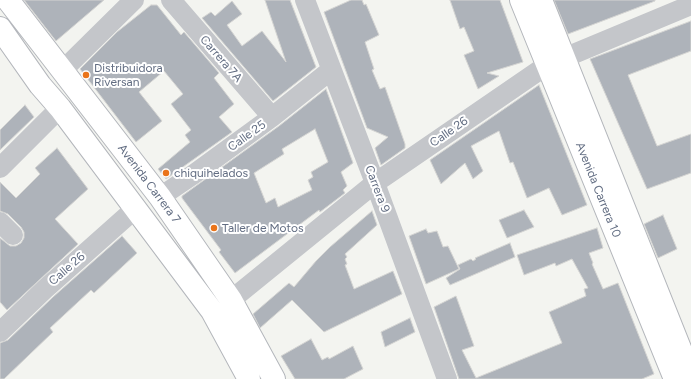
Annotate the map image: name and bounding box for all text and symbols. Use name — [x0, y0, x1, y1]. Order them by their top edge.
street label: Carrera 7A — [197, 33, 245, 85]
place label: Distribuidora Riversan — [94, 61, 163, 89]
marker: Distribuidora Riversan — [81, 70, 91, 80]
street label: Calle 26 — [427, 114, 471, 150]
street label: Calle 25 — [225, 117, 269, 155]
street label: Avenida Carrera 10 — [572, 140, 624, 240]
street label: Avenida Carrera 7 — [115, 142, 183, 226]
street label: Carrera 9 — [361, 163, 393, 215]
place label: chiquihelados — [174, 166, 248, 180]
marker: chiquihelados — [161, 168, 171, 178]
place label: Taller de Motos — [222, 221, 304, 235]
marker: Taller de Motos — [209, 223, 219, 233]
street label: Calle 26 — [46, 249, 88, 289]

